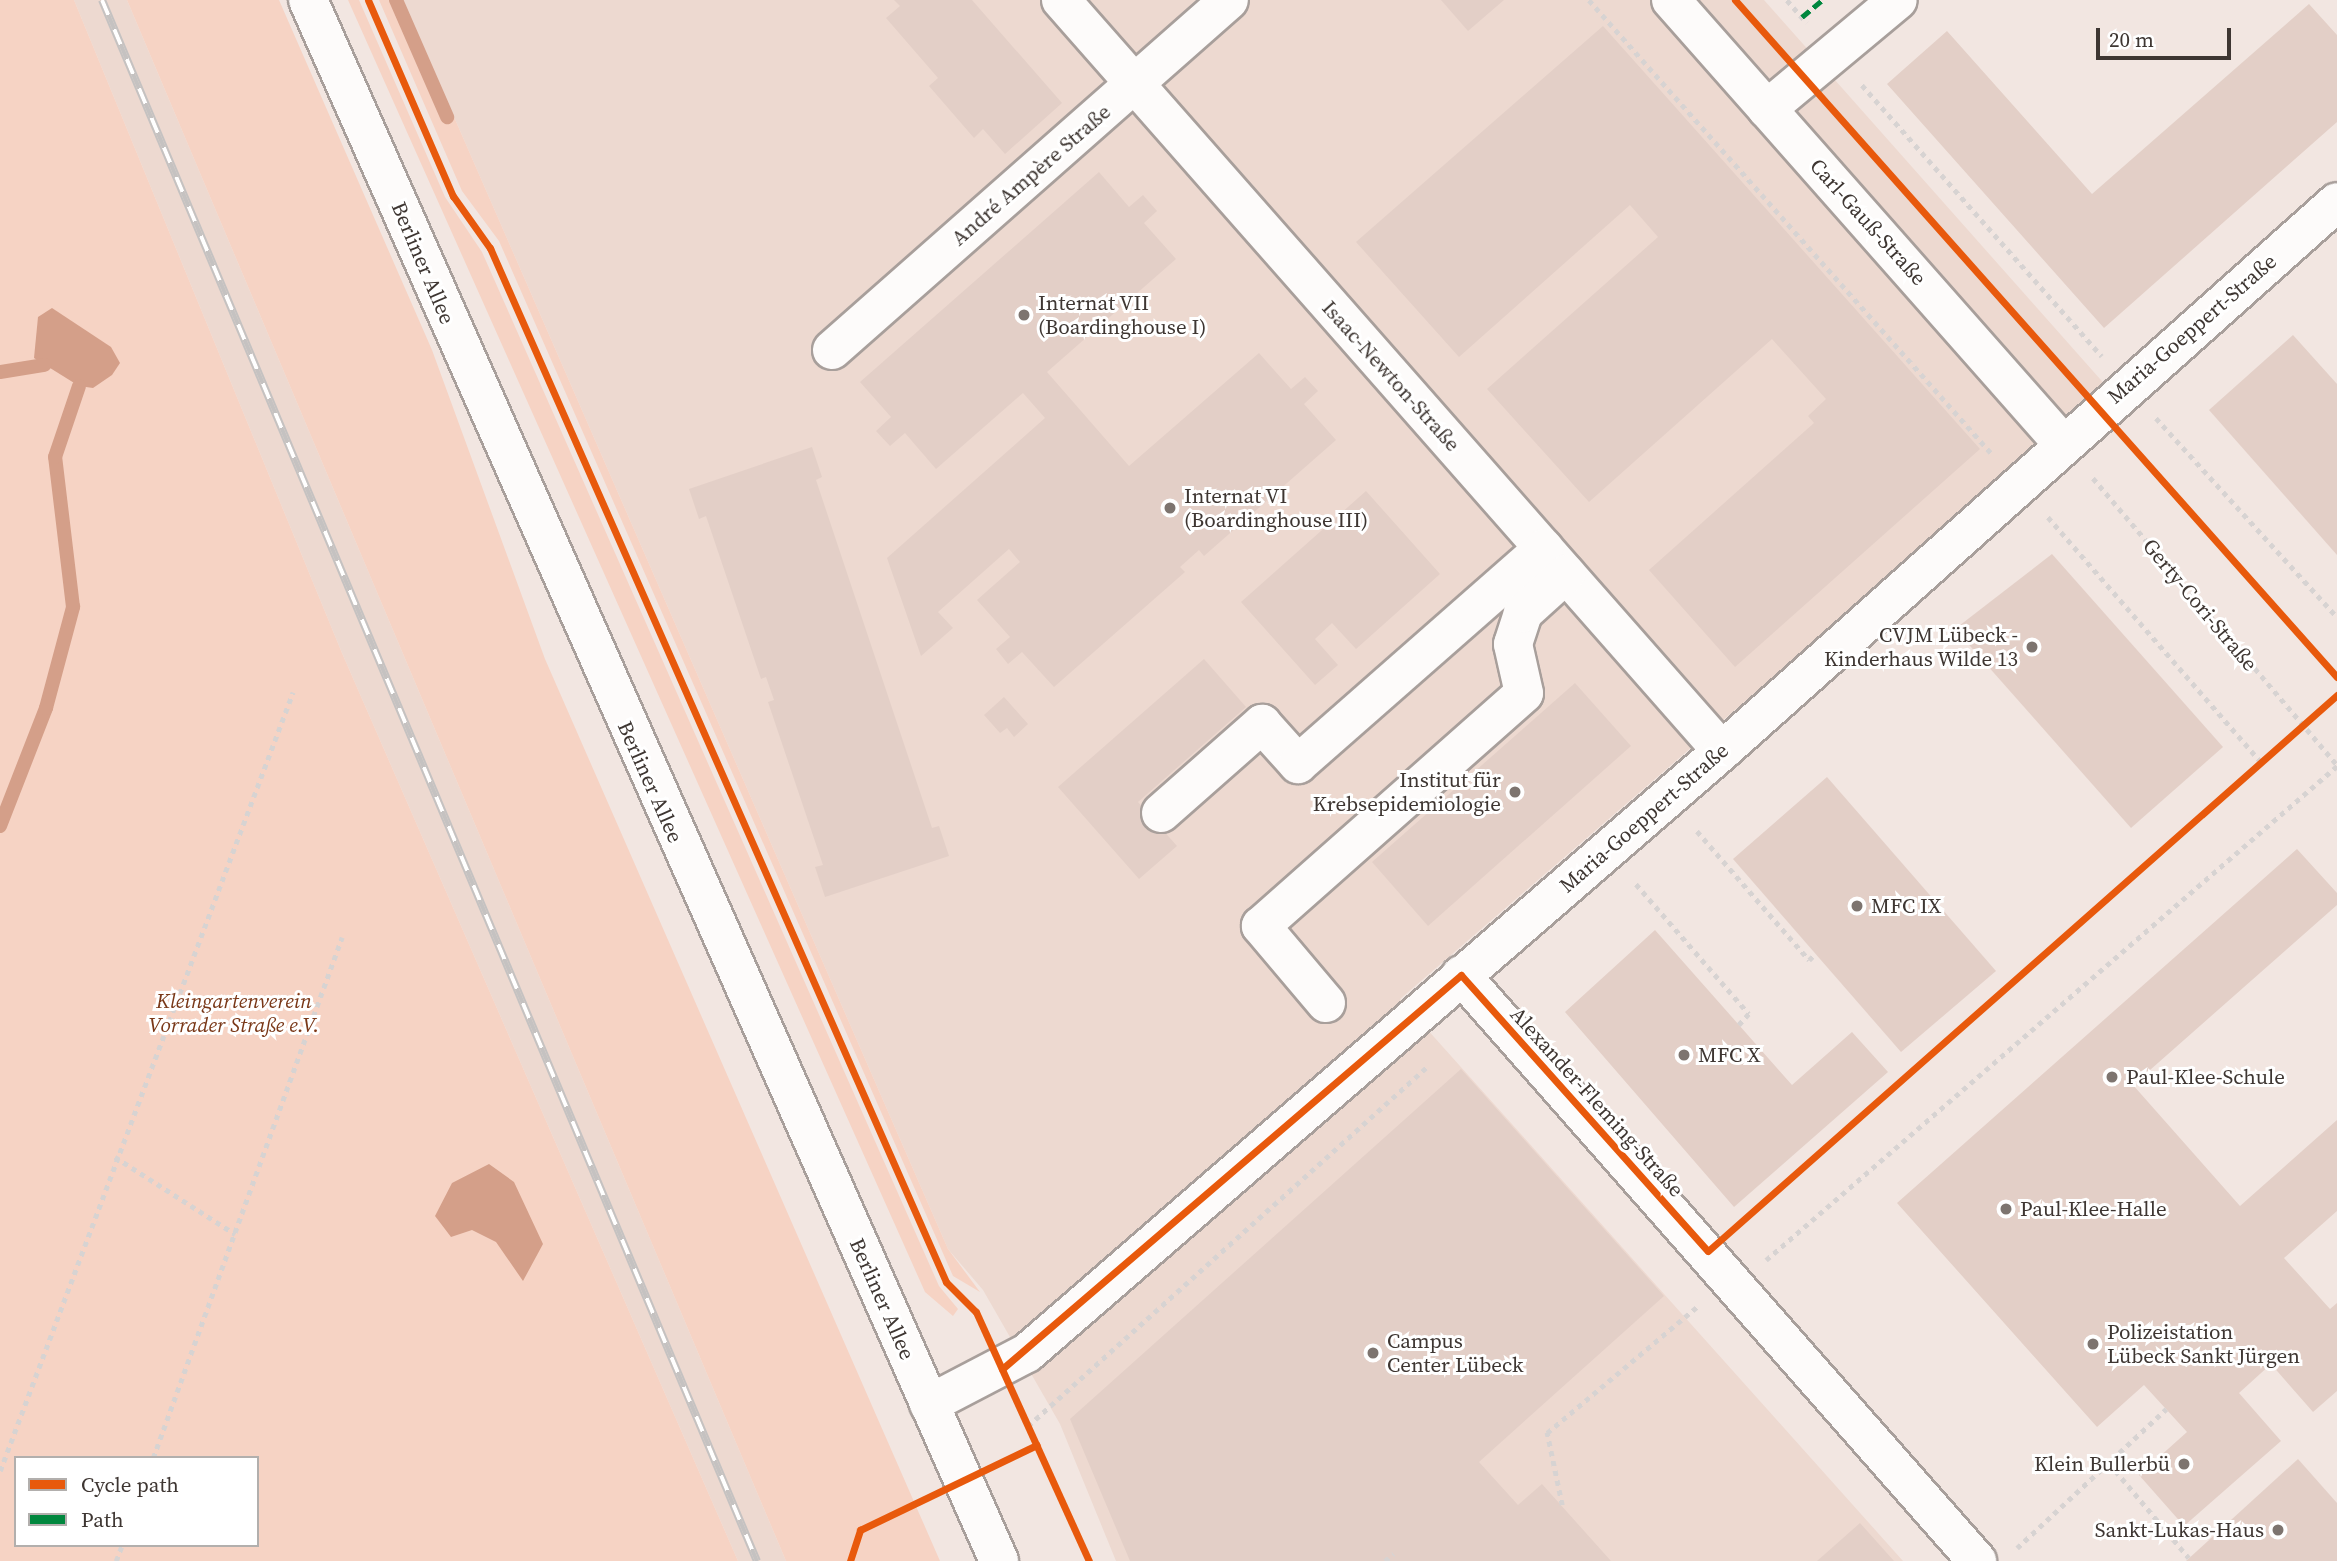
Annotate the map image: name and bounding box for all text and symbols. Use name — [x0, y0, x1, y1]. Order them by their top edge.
scale bar — [2099, 14, 2234, 58]
text: 20 m — [2109, 25, 2154, 54]
street label: André Ampère Straße — [946, 99, 1116, 251]
street label: Carl-Gauß-Straße — [1805, 154, 1931, 290]
street label: Berliner Allee — [386, 198, 460, 328]
street label: Maria-Goeppert-Straße — [2102, 249, 2282, 409]
place label: Internat VII (Boardinghouse I) — [1038, 290, 1206, 340]
street label: Isaac-Newton-Straße — [1317, 296, 1465, 456]
marker: Internat VII (Boardinghouse I) — [1016, 307, 1032, 323]
place label: Internat VI (Boardinghouse III) — [1184, 483, 1368, 533]
marker: Internat VI (Boardinghouse III) — [1162, 500, 1178, 516]
street label: Gerty-Cori-Straße — [2137, 534, 2263, 676]
place label: CVJM Lübeck - Kinderhaus Wilde 13 — [1823, 622, 2018, 672]
marker: CVJM Lübeck - Kinderhaus Wilde 13 — [2024, 639, 2040, 655]
street label: Berliner Allee — [612, 717, 688, 847]
street label: Maria-Goeppert-Straße — [1554, 738, 1734, 898]
place label: Institut für Krebsepidemiologie — [1313, 767, 1501, 817]
marker: Institut für Krebsepidemiologie — [1507, 784, 1523, 800]
place label: MFC IX — [1871, 893, 1941, 919]
marker: MFC IX — [1849, 898, 1865, 914]
park label: Kleingartenverein Vorrader Straße e.V. — [148, 988, 320, 1038]
street label: Alexander-Fleming-Straße — [1505, 1002, 1689, 1202]
place label: MFC X — [1698, 1042, 1761, 1068]
marker: MFC X — [1676, 1047, 1692, 1063]
place label: Paul-Klee-Schule — [2126, 1064, 2285, 1090]
marker: Paul-Klee-Schule — [2104, 1069, 2120, 1085]
place label: Paul-Klee-Halle — [2020, 1196, 2167, 1222]
marker: Paul-Klee-Halle — [1998, 1201, 2014, 1217]
street label: Berliner Allee — [844, 1234, 920, 1364]
place label: Polizeistation Lübeck Sankt Jürgen — [2107, 1319, 2300, 1369]
place label: Campus Center Lübeck — [1387, 1328, 1523, 1378]
marker: Polizeistation Lübeck Sankt Jürgen — [2085, 1336, 2101, 1352]
marker: Campus Center Lübeck — [1365, 1345, 1381, 1361]
place label: Klein Bullerbü — [2034, 1451, 2170, 1477]
legend — [14, 1456, 259, 1547]
marker: Klein Bullerbü — [2176, 1456, 2192, 1472]
text: Cycle path — [81, 1470, 179, 1499]
text: Path — [81, 1505, 124, 1534]
place label: Sankt-Lukas-Haus — [2095, 1517, 2264, 1543]
marker: Sankt-Lukas-Haus — [2270, 1522, 2286, 1538]

